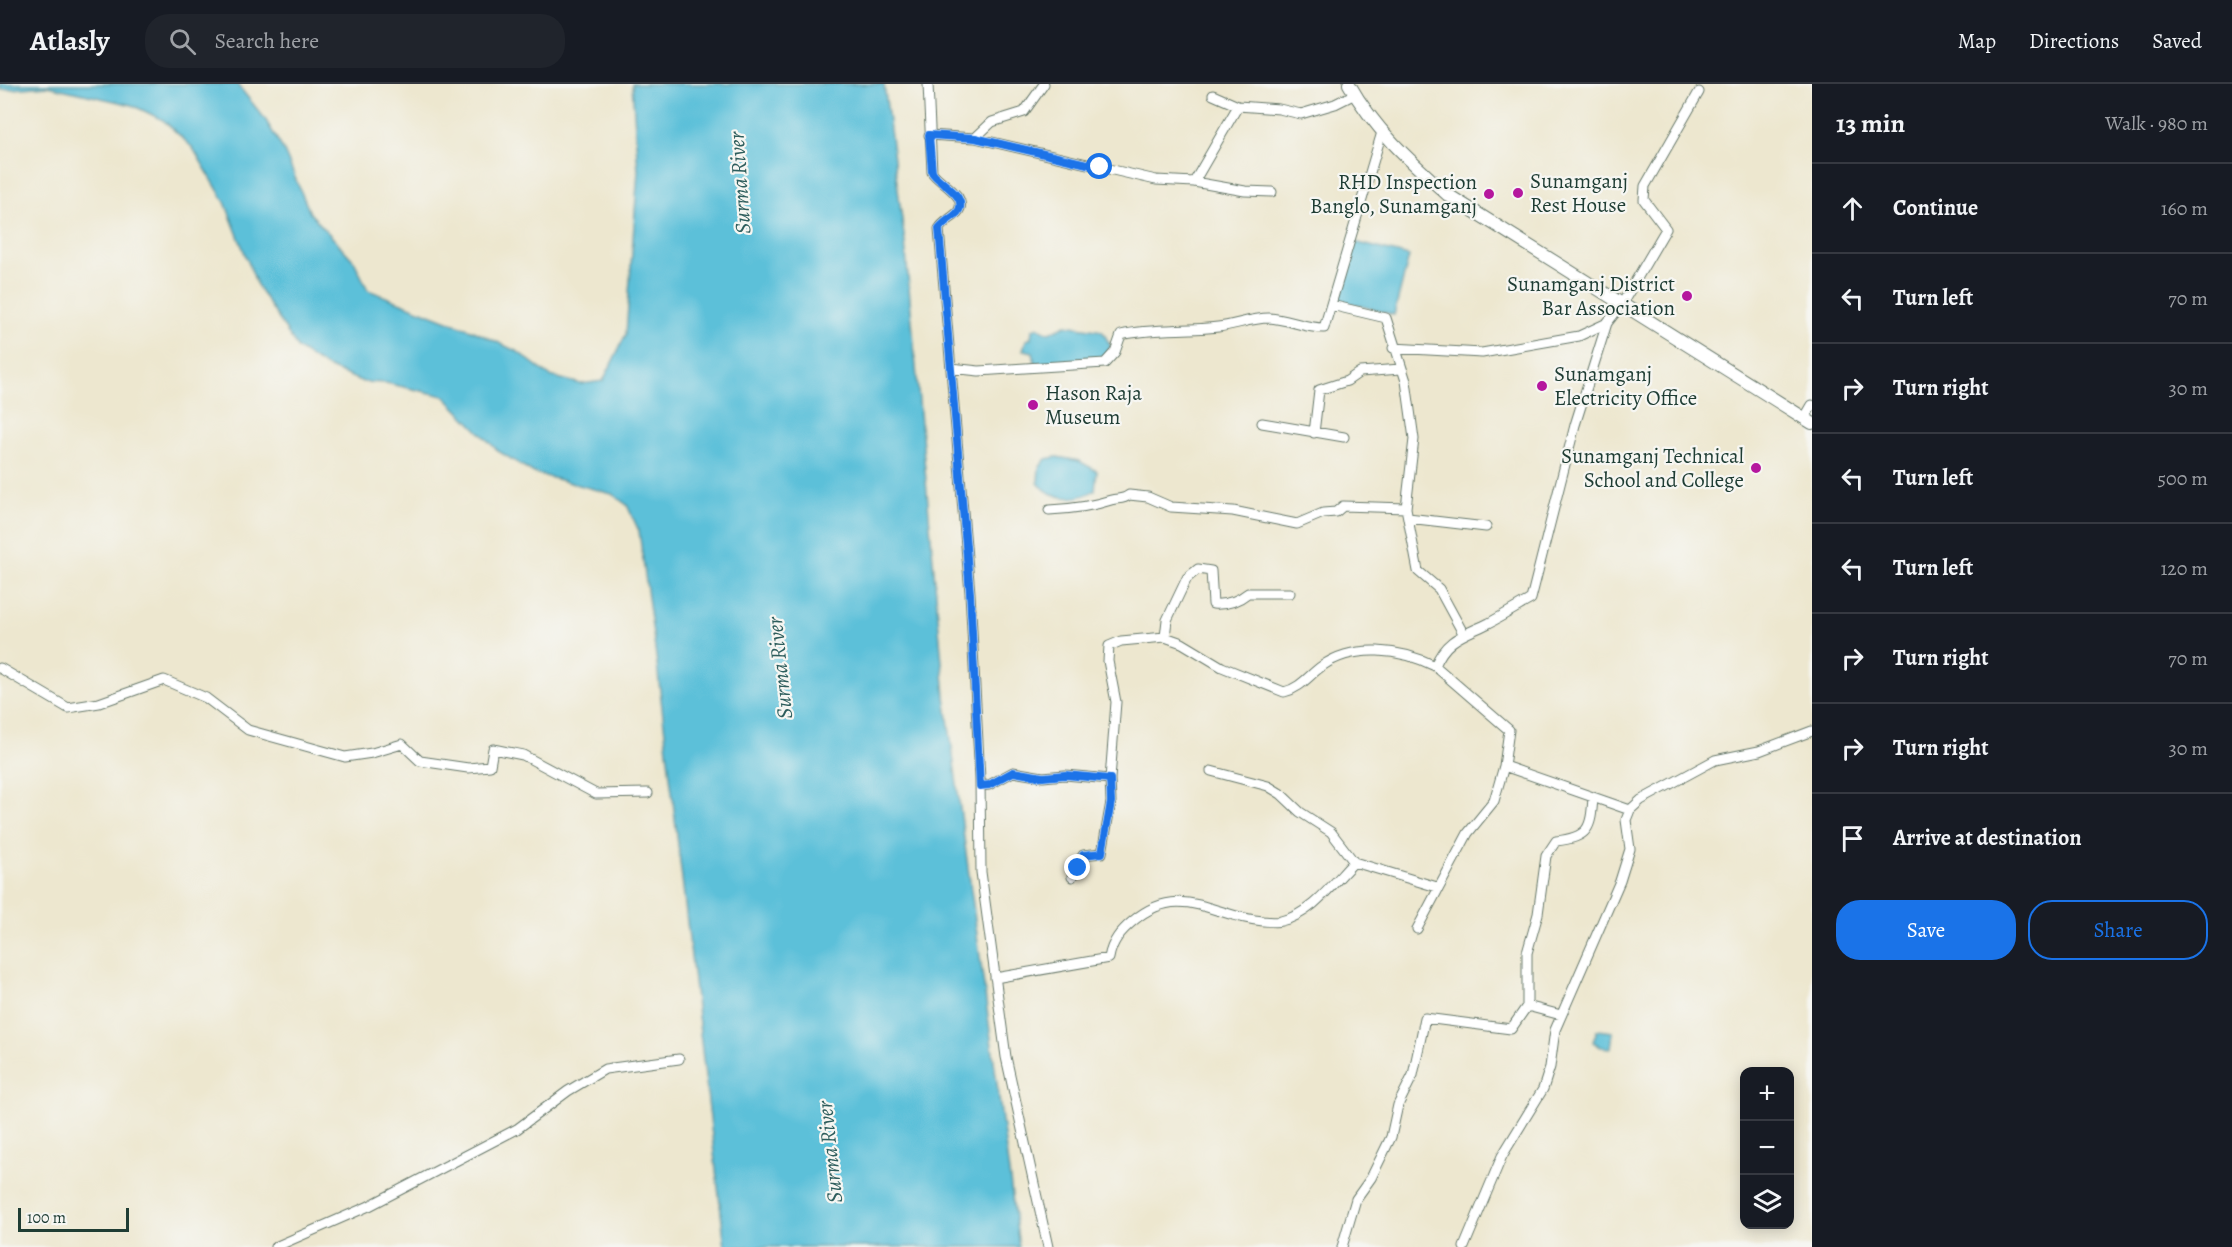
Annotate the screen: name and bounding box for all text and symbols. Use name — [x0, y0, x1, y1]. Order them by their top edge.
search box — [145, 14, 565, 68]
text: Atlasly — [30, 22, 109, 60]
icon: search — [166, 25, 199, 58]
text: Search here — [214, 26, 319, 56]
text: Map — [1958, 27, 1996, 55]
text: Directions — [2029, 27, 2119, 55]
text: Saved — [2152, 27, 2202, 55]
text: 13 min — [1836, 106, 1905, 141]
text: Walk · 980 m — [2105, 110, 2208, 137]
water label: Surma River — [721, 129, 759, 235]
route start — [1086, 153, 1112, 179]
place label: Sunamganj Rest House — [1530, 167, 1628, 219]
place label: RHD Inspection Banglo, Sunamganj — [1310, 168, 1477, 220]
marker: Sunamganj Rest House — [1511, 186, 1525, 200]
marker: RHD Inspection Banglo, Sunamganj — [1482, 187, 1496, 201]
icon: ahead — [1836, 192, 1869, 225]
text: Continue — [1893, 193, 1978, 223]
text: 160 m — [2161, 195, 2208, 222]
place label: Sunamganj District Bar Association — [1507, 270, 1675, 322]
icon: left — [1836, 282, 1869, 315]
text: Turn left — [1893, 283, 1973, 313]
text: 70 m — [2168, 285, 2208, 312]
marker: Sunamganj District Bar Association — [1680, 289, 1694, 303]
place label: Sunamganj Electricity Office — [1554, 360, 1697, 412]
icon: right — [1836, 372, 1869, 405]
text: Turn right — [1893, 373, 1989, 403]
text: 30 m — [2168, 375, 2208, 402]
place label: Hason Raja Museum — [1045, 379, 1142, 431]
marker: Sunamganj Electricity Office — [1535, 379, 1549, 393]
marker: Hason Raja Museum — [1026, 398, 1040, 412]
place label: Sunamganj Technical School and College — [1561, 442, 1744, 494]
marker: Sunamganj Technical School and College — [1749, 461, 1763, 475]
icon: left — [1836, 462, 1869, 495]
text: Turn left — [1893, 463, 1973, 493]
text: 500 m — [2157, 465, 2208, 492]
icon: left — [1836, 552, 1869, 585]
text: Turn left — [1893, 553, 1973, 583]
text: 120 m — [2160, 555, 2208, 582]
water label: Surma River — [760, 614, 800, 721]
icon: right — [1836, 642, 1869, 675]
text: Turn right — [1893, 643, 1989, 673]
text: 70 m — [2168, 645, 2208, 672]
icon: right — [1836, 732, 1869, 765]
text: Turn right — [1893, 733, 1989, 763]
text: 30 m — [2168, 735, 2208, 762]
icon: arrive — [1836, 822, 1869, 855]
text: Arrive at destination — [1893, 823, 2082, 853]
route end — [1064, 854, 1090, 880]
button: Save — [1836, 900, 2016, 960]
button: Share — [2028, 900, 2208, 960]
map controls — [1740, 1067, 1794, 1229]
button: + — [1740, 1067, 1794, 1121]
water label: Surma River — [810, 1098, 850, 1205]
button: − — [1740, 1121, 1794, 1175]
button: layers — [1740, 1175, 1794, 1229]
scale bar — [18, 1205, 129, 1232]
text: 100 m — [27, 1207, 66, 1229]

